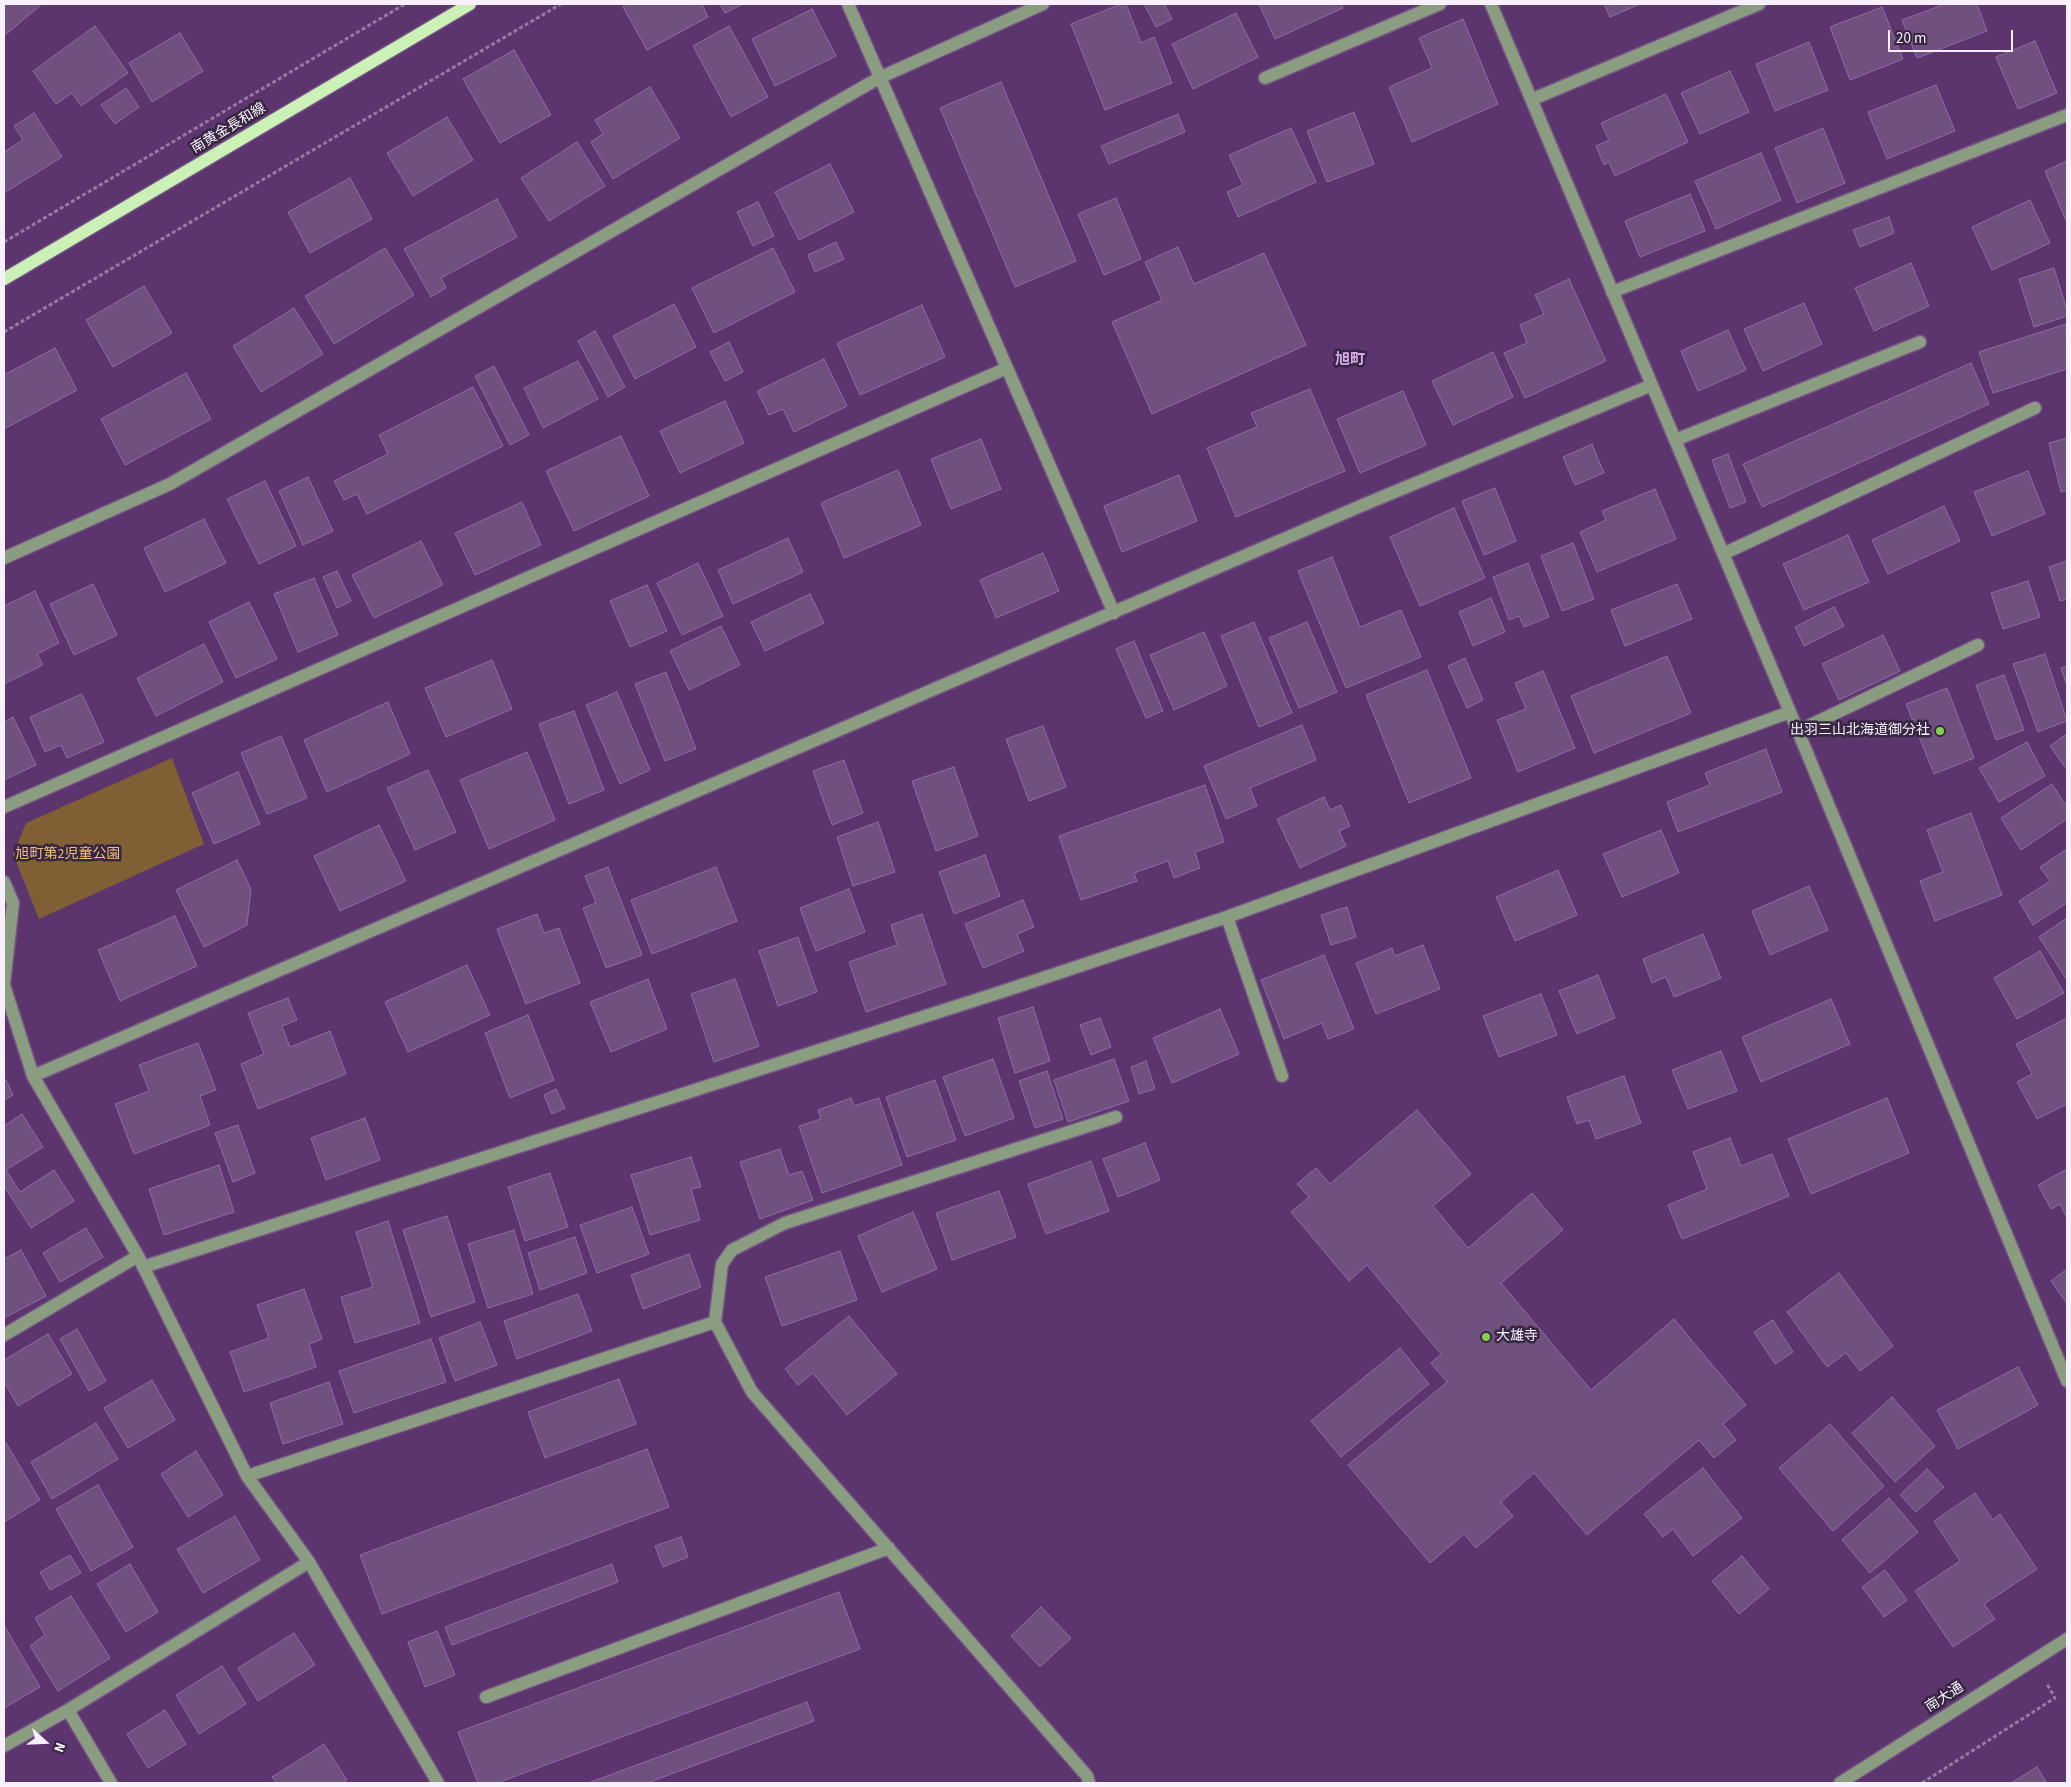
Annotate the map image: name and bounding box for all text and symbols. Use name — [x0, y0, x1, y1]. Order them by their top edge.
scale bar — [1891, 20, 2016, 52]
text: 20 m — [1896, 28, 1926, 49]
street label: 南黄金長和線 — [189, 100, 269, 158]
district label: 旭町 — [1335, 352, 1365, 370]
place label: 出羽三山北海道御分社 — [1790, 723, 1930, 739]
marker: 出羽三山北海道御分社 — [1934, 725, 1946, 737]
park label: 旭町第2児童公園 — [16, 847, 120, 863]
place label: 大雄寺 — [1496, 1329, 1538, 1345]
marker: 大雄寺 — [1480, 1331, 1492, 1343]
street label: 南大通 — [1923, 1680, 1967, 1716]
north arrow — [20, 1717, 70, 1767]
text: N — [48, 1739, 70, 1755]

